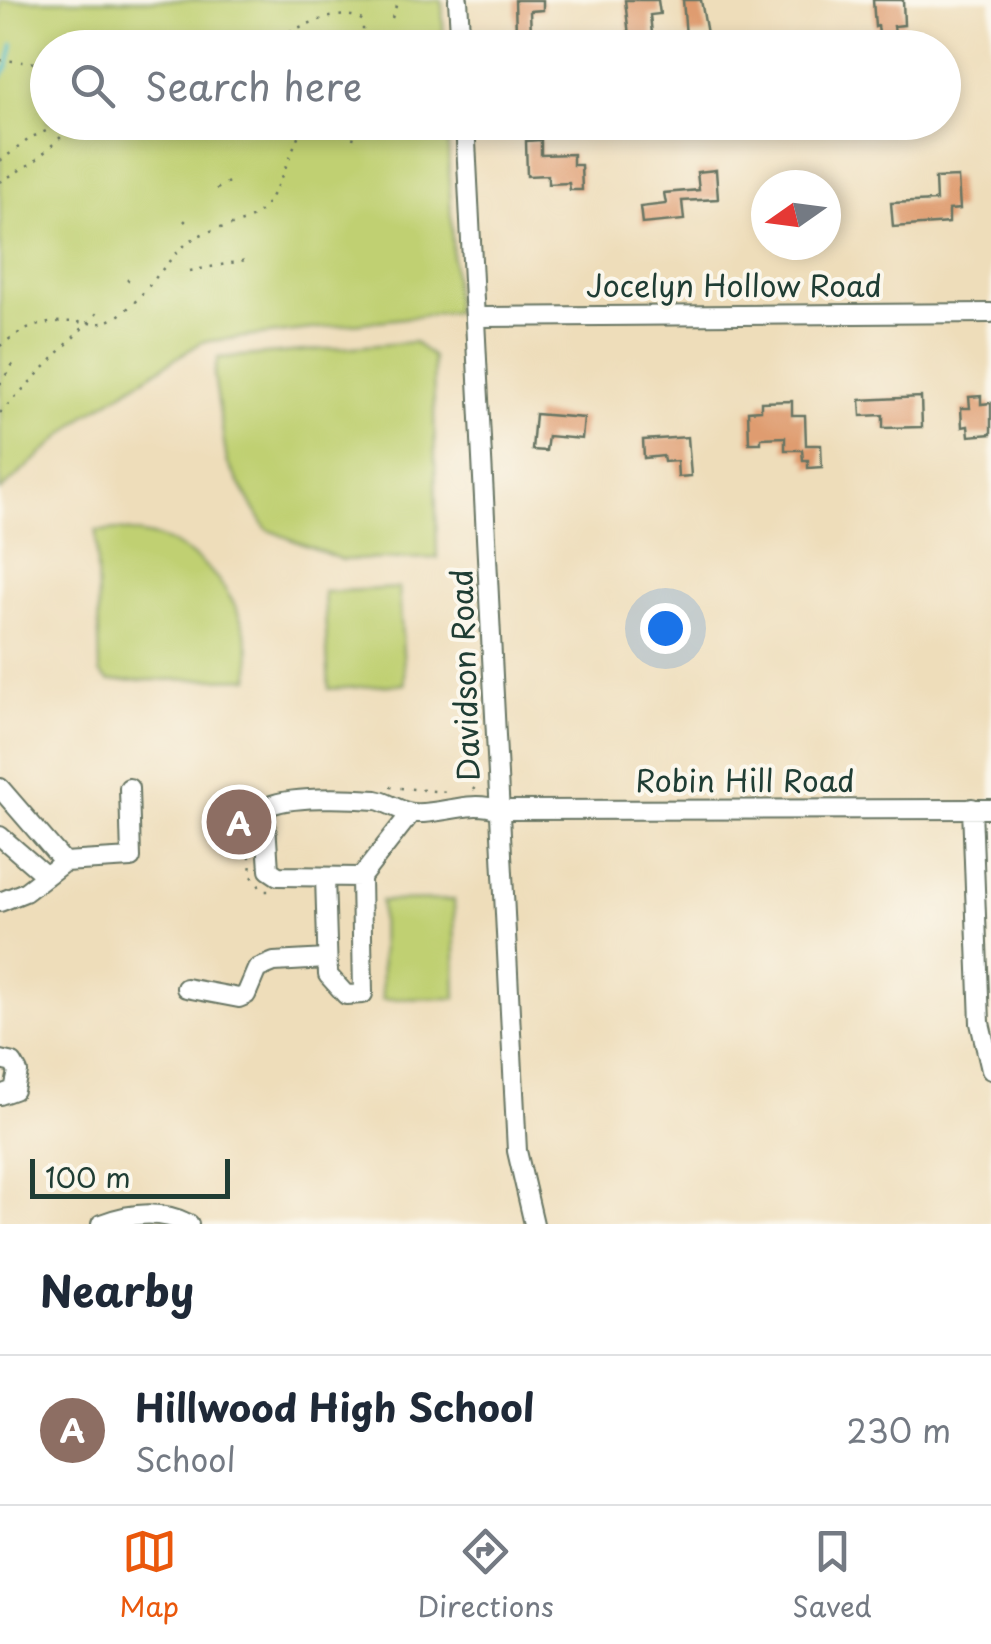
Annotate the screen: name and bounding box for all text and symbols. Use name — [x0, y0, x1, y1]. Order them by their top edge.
search box — [30, 30, 961, 140]
text: Search here — [145, 57, 362, 114]
icon: search — [65, 58, 120, 113]
north arrow — [751, 170, 841, 260]
street label: Jocelyn Hollow Road — [586, 262, 882, 307]
street label: Davidson Road — [437, 568, 490, 782]
your location — [640, 603, 691, 654]
street label: Robin Hill Road — [635, 757, 855, 802]
pin: A — [206, 784, 272, 860]
scale bar — [30, 1154, 230, 1198]
text: 100 m — [45, 1155, 131, 1198]
text: Nearby — [40, 1258, 194, 1321]
text: Hillwood High School — [135, 1378, 534, 1435]
text: A — [60, 1406, 85, 1454]
text: 230 m — [846, 1406, 951, 1454]
text: School — [135, 1435, 236, 1483]
tab: Map — [119, 1524, 179, 1627]
tab: Directions — [418, 1524, 554, 1627]
tab: Saved — [792, 1524, 872, 1627]

